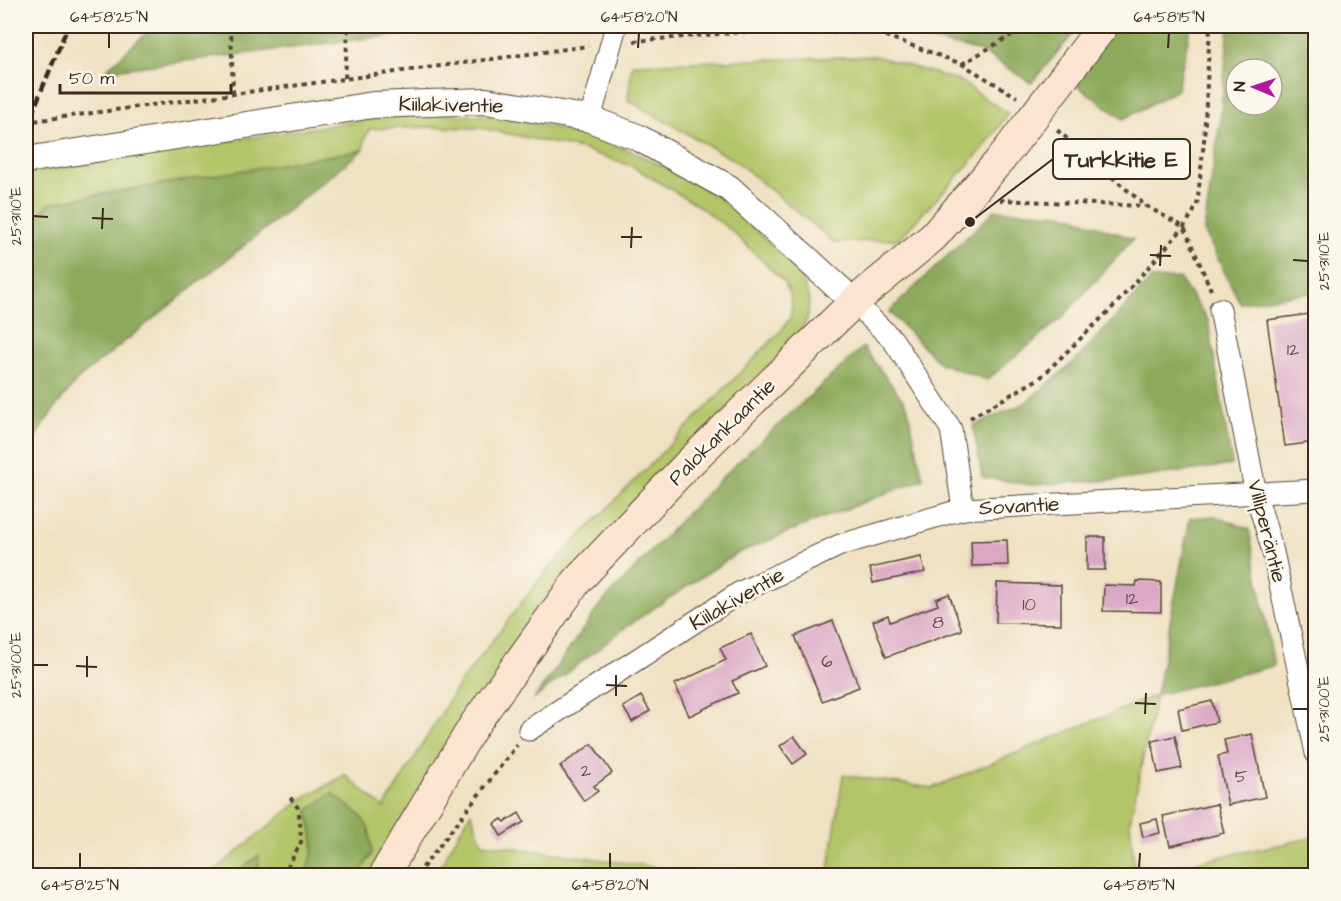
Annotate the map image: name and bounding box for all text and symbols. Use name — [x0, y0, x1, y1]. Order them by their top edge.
text: 64°58'25"N — [70, 7, 148, 28]
text: 64°58'20"N — [601, 7, 677, 28]
text: 64°58'15"N — [1133, 7, 1205, 28]
scale bar — [60, 57, 231, 95]
north arrow — [1224, 57, 1284, 117]
text: 50 m — [69, 66, 114, 91]
text: N — [1229, 81, 1251, 92]
street label: Kiilakiventie — [398, 90, 504, 120]
callout: Turkkitie E — [1053, 139, 1190, 179]
text: Turkkitie E — [1063, 145, 1178, 176]
text: 25°31'10"E — [6, 187, 27, 245]
text: 25°31'10"E — [1314, 232, 1335, 290]
house number: 12 — [1287, 337, 1300, 362]
street label: Palokankaantie — [662, 372, 782, 492]
street label: Villiperäntie — [1239, 477, 1294, 586]
street label: Sovantie — [978, 489, 1060, 523]
street label: Kiilakiventie — [684, 560, 790, 638]
house number: 12 — [1126, 586, 1139, 611]
house number: 10 — [1022, 592, 1036, 617]
house number: 8 — [932, 610, 944, 635]
text: 25°31'00"E — [6, 632, 27, 698]
house number: 6 — [821, 649, 833, 674]
text: 25°31'00"E — [1314, 676, 1335, 742]
house number: 2 — [581, 758, 592, 783]
house number: 5 — [1235, 764, 1248, 789]
text: 64°58'25"N — [41, 875, 119, 896]
text: 64°58'20"N — [572, 875, 648, 896]
text: 64°58'15"N — [1103, 875, 1175, 896]

